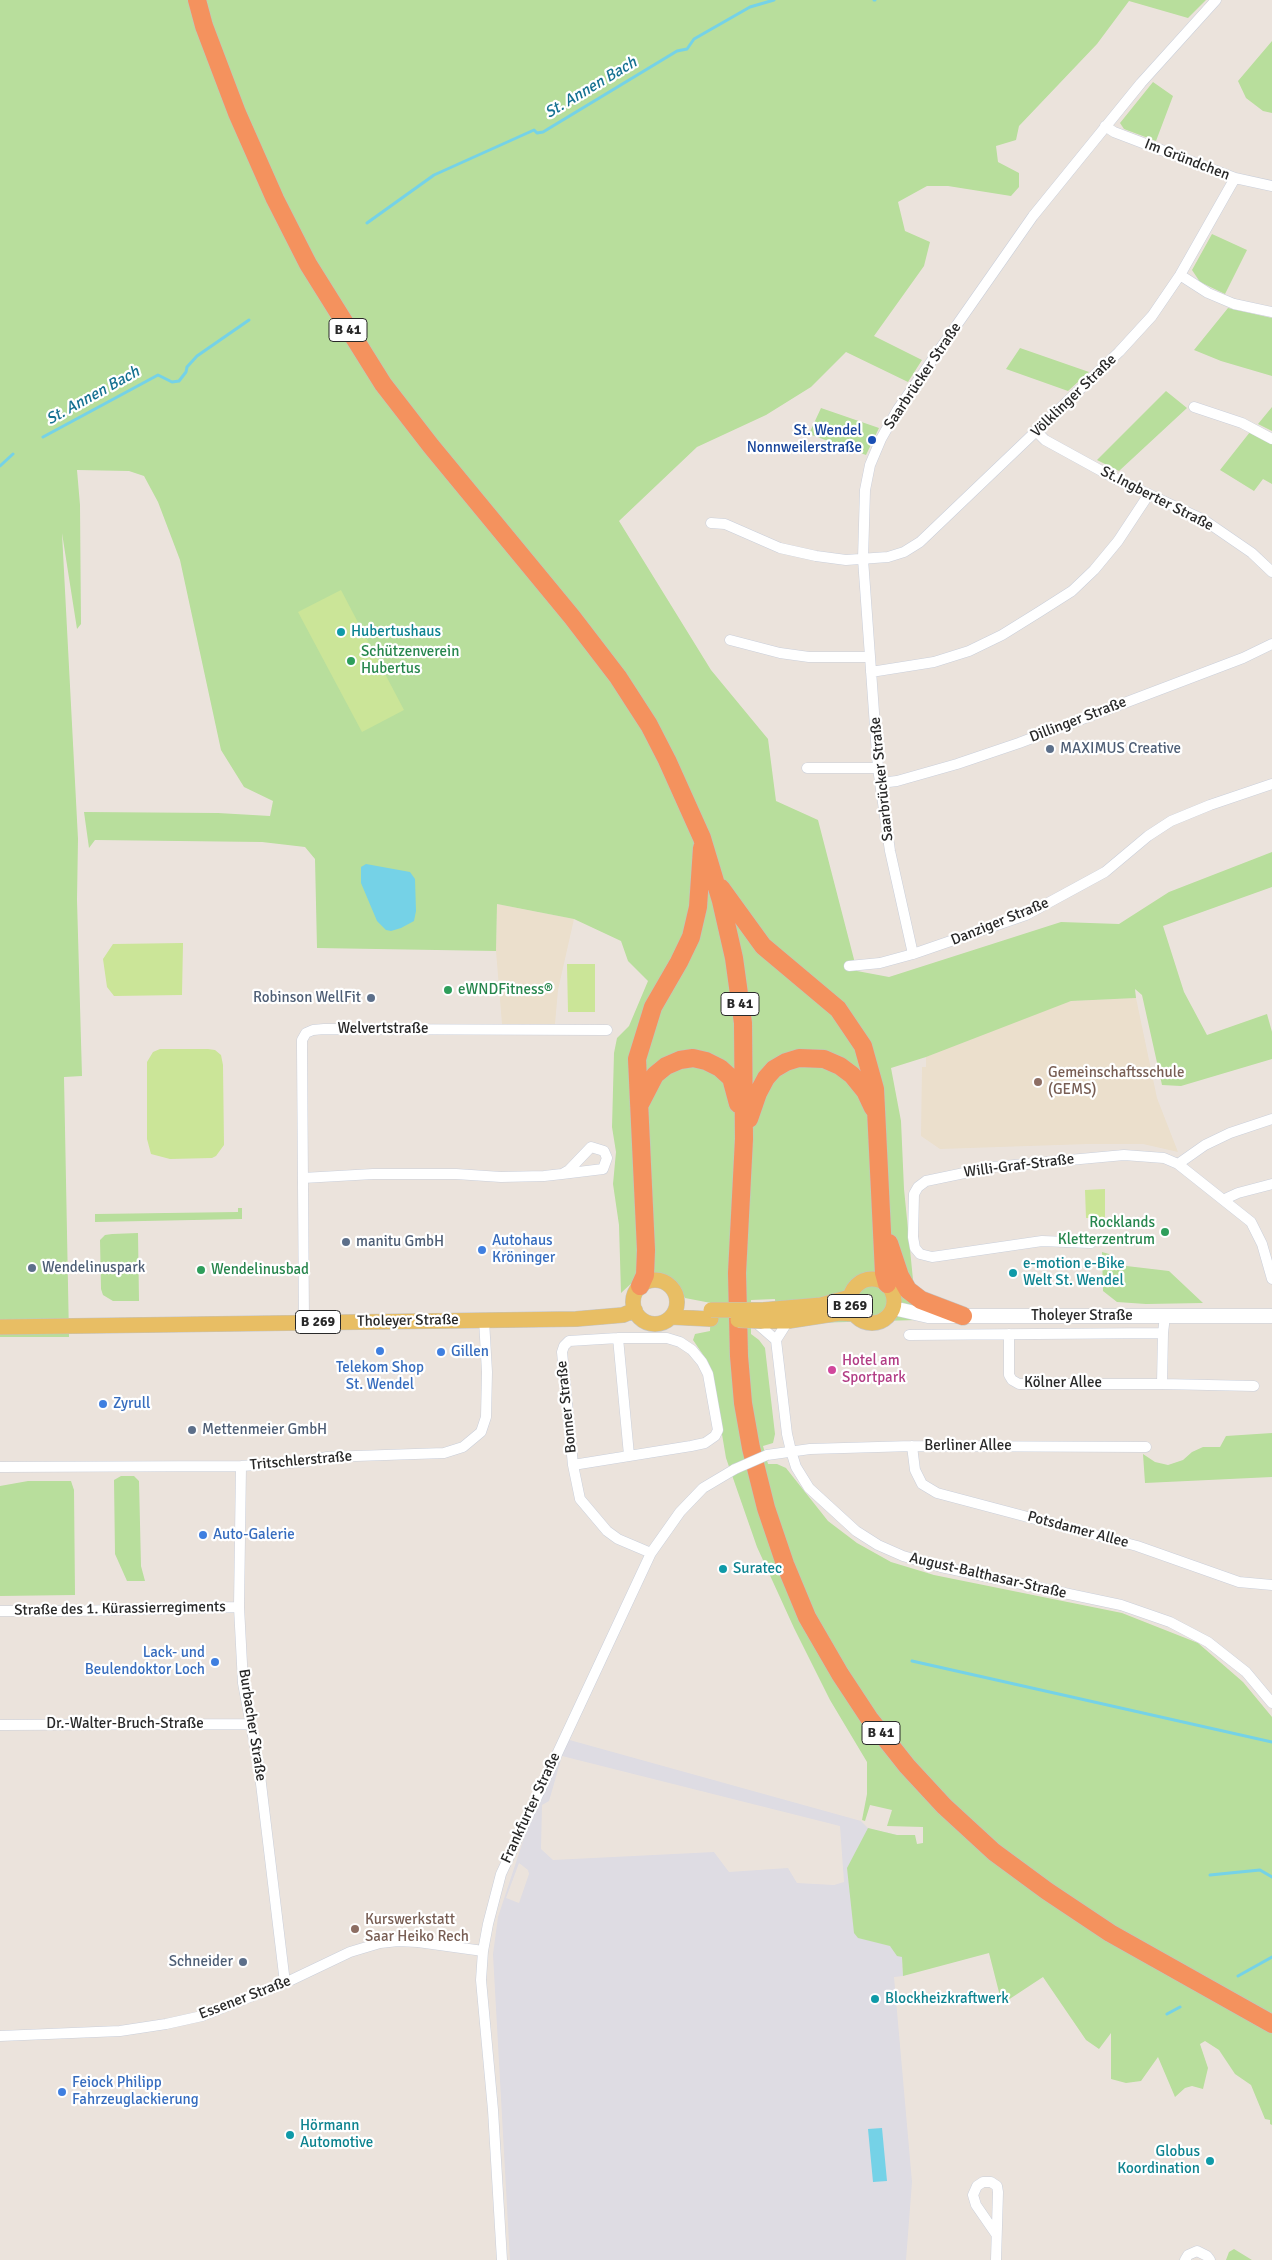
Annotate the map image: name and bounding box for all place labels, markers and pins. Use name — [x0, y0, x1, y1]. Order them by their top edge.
place label: St. Wendel Nonnweilerstraße — [747, 422, 862, 457]
marker: St. Wendel Nonnweilerstraße — [866, 434, 878, 446]
place label: Hubertushaus — [351, 623, 441, 641]
marker: Hubertushaus — [335, 626, 347, 638]
place label: Schützenverein Hubertus — [361, 643, 459, 678]
marker: Schützenverein Hubertus — [345, 655, 357, 667]
place label: MAXIMUS Creative — [1060, 740, 1181, 758]
marker: MAXIMUS Creative — [1044, 743, 1056, 755]
place label: eWNDFitness® — [458, 981, 553, 999]
marker: eWNDFitness® — [442, 984, 454, 996]
place label: Robinson WellFit — [253, 989, 361, 1007]
marker: Robinson WellFit — [365, 992, 377, 1004]
place label: Gemeinschaftsschule (GEMS) — [1048, 1064, 1184, 1099]
marker: Gemeinschaftsschule (GEMS) — [1032, 1076, 1044, 1088]
place label: Rocklands Kletterzentrum — [1058, 1214, 1155, 1249]
marker: Rocklands Kletterzentrum — [1159, 1226, 1171, 1238]
place label: Autohaus Kröninger — [492, 1232, 555, 1267]
place label: manitu GmbH — [356, 1233, 444, 1251]
marker: manitu GmbH — [340, 1236, 352, 1248]
marker: Autohaus Kröninger — [476, 1244, 488, 1256]
place label: e-motion e-Bike Welt St. Wendel — [1023, 1255, 1125, 1290]
place label: Wendelinuspark — [42, 1259, 145, 1277]
place label: Wendelinusbad — [211, 1261, 309, 1279]
marker: Wendelinuspark — [26, 1262, 38, 1274]
marker: Wendelinusbad — [195, 1264, 207, 1276]
marker: e-motion e-Bike Welt St. Wendel — [1007, 1267, 1019, 1279]
place label: Gillen — [451, 1343, 489, 1361]
marker: Telekom Shop St. Wendel — [374, 1345, 386, 1357]
marker: Gillen — [435, 1346, 447, 1358]
place label: Hotel am Sportpark — [842, 1352, 906, 1387]
place label: Telekom Shop St. Wendel — [336, 1359, 424, 1394]
marker: Hotel am Sportpark — [826, 1364, 838, 1376]
place label: Zyrull — [113, 1395, 150, 1413]
marker: Zyrull — [97, 1398, 109, 1410]
place label: Mettenmeier GmbH — [202, 1421, 327, 1439]
marker: Mettenmeier GmbH — [186, 1424, 198, 1436]
place label: Auto-Galerie — [213, 1526, 295, 1544]
marker: Auto-Galerie — [197, 1529, 209, 1541]
place label: Suratec — [733, 1560, 782, 1578]
marker: Suratec — [717, 1563, 729, 1575]
place label: Lack- und Beulendoktor Loch — [85, 1644, 205, 1679]
marker: Lack- und Beulendoktor Loch — [209, 1656, 221, 1668]
place label: Kurswerkstatt Saar Heiko Rech — [365, 1911, 469, 1946]
marker: Kurswerkstatt Saar Heiko Rech — [349, 1923, 361, 1935]
place label: Schneider — [169, 1953, 233, 1971]
marker: Schneider — [237, 1956, 249, 1968]
place label: Blockheizkraftwerk — [885, 1990, 1009, 2008]
marker: Blockheizkraftwerk — [869, 1993, 881, 2005]
place label: Feiock Philipp Fahrzeuglackierung — [72, 2074, 199, 2109]
marker: Feiock Philipp Fahrzeuglackierung — [56, 2086, 68, 2098]
place label: Hörmann Automotive — [300, 2117, 373, 2152]
marker: Hörmann Automotive — [284, 2129, 296, 2141]
place label: Globus Koordination — [1117, 2143, 1200, 2178]
marker: Globus Koordination — [1204, 2155, 1216, 2167]

